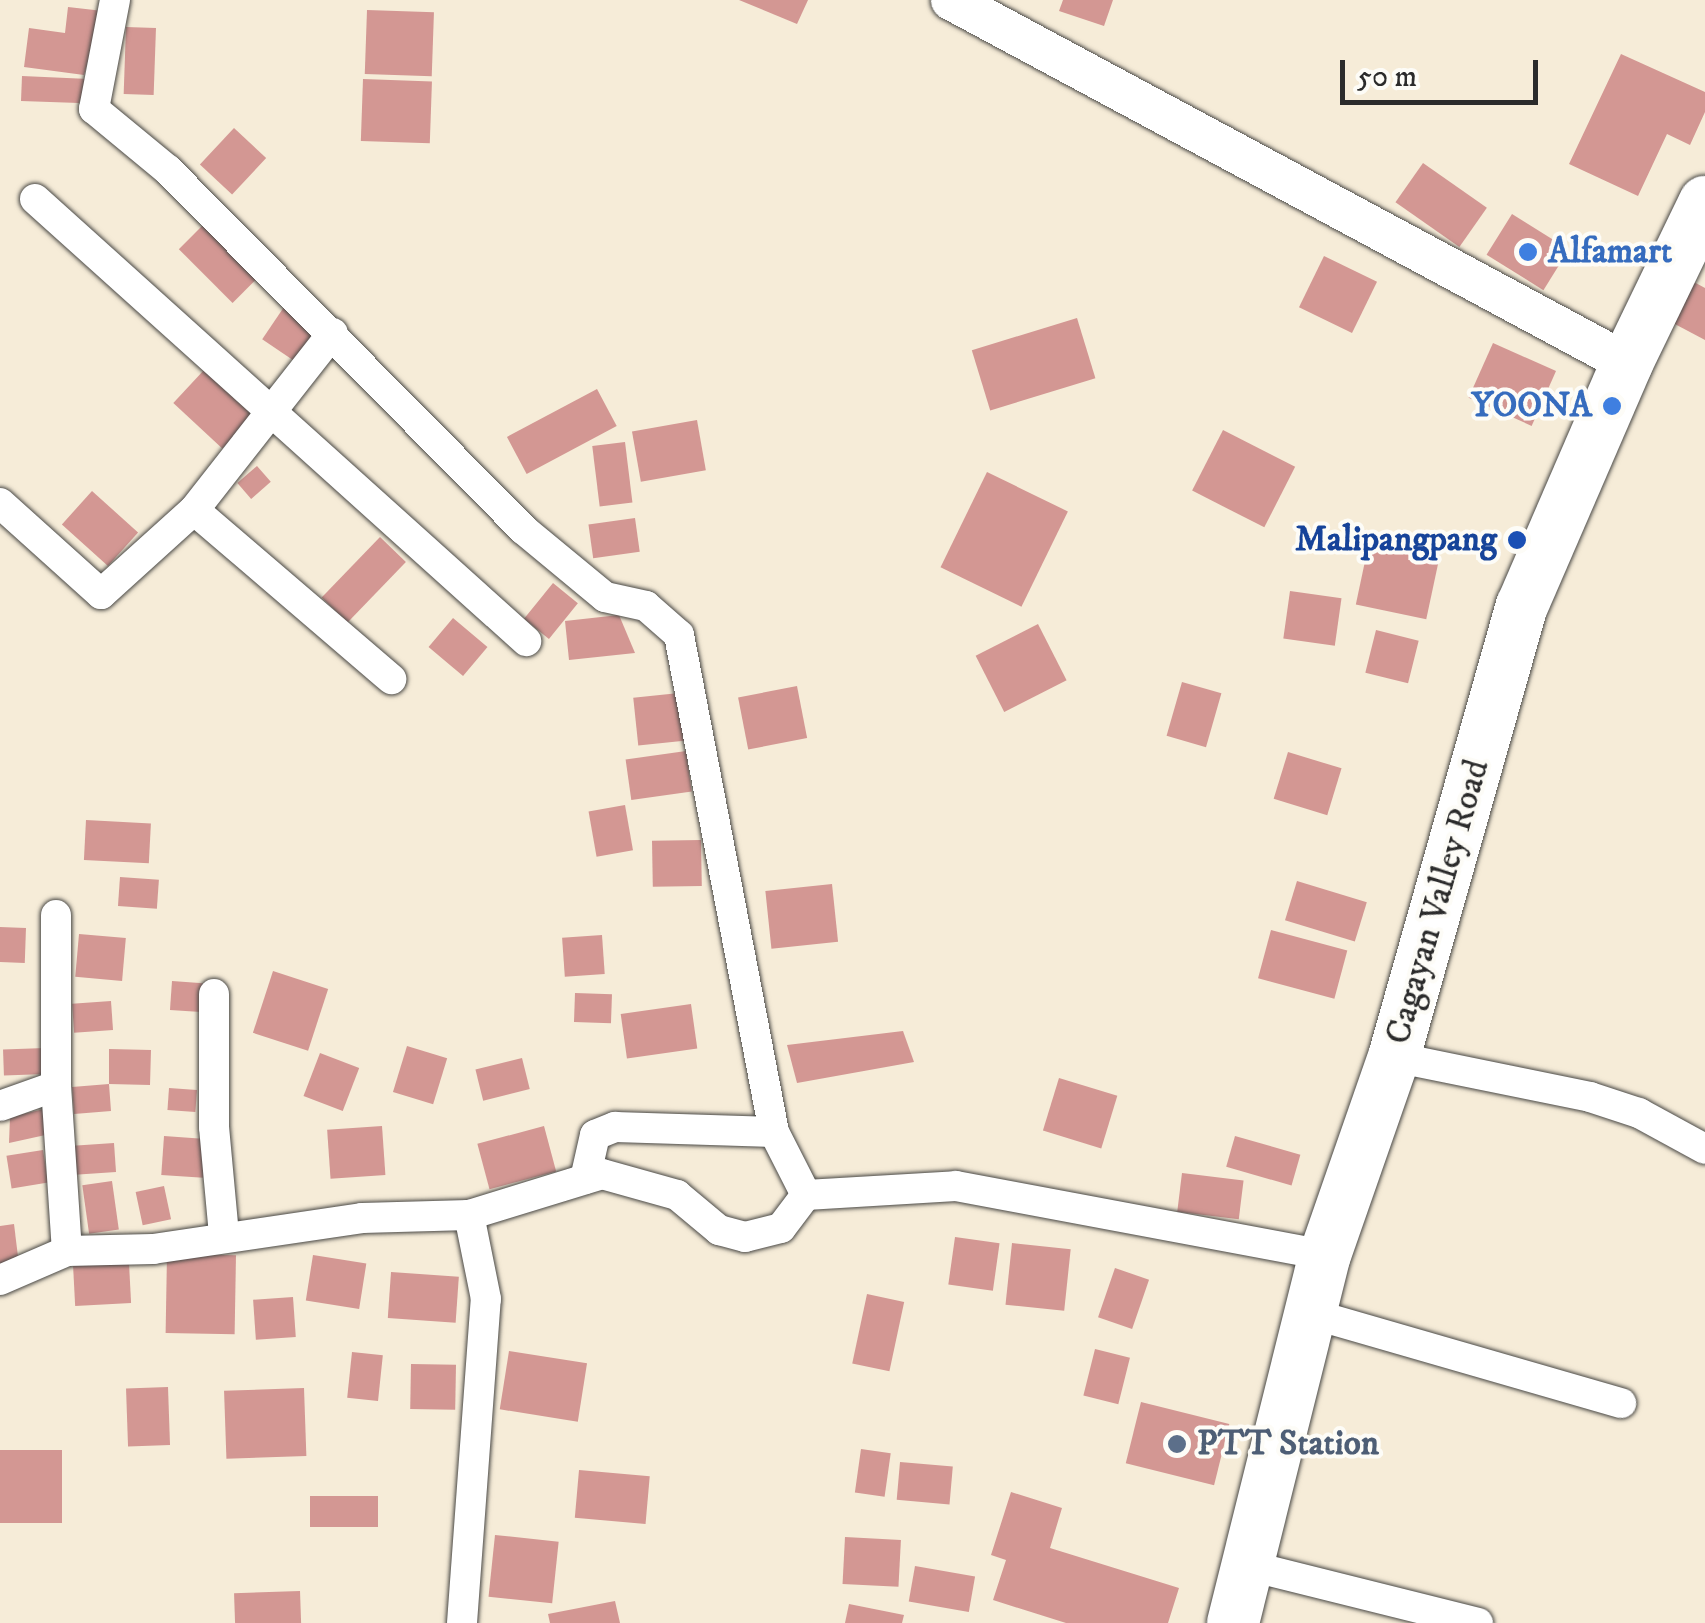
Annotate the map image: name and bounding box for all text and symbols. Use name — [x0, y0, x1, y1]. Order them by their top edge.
scale bar — [1345, 40, 1542, 102]
text: 50 m — [1357, 59, 1417, 96]
place label: Alfamart — [1548, 231, 1672, 273]
marker: Alfamart — [1517, 241, 1539, 263]
place label: YOONA — [1471, 385, 1592, 427]
marker: YOONA — [1601, 395, 1623, 417]
place label: Malipangpang — [1295, 519, 1497, 561]
marker: Malipangpang — [1506, 529, 1528, 551]
street label: Cagayan Valley Road — [1377, 755, 1499, 1049]
place label: PTT Station — [1197, 1423, 1379, 1465]
marker: PTT Station — [1166, 1433, 1188, 1455]

